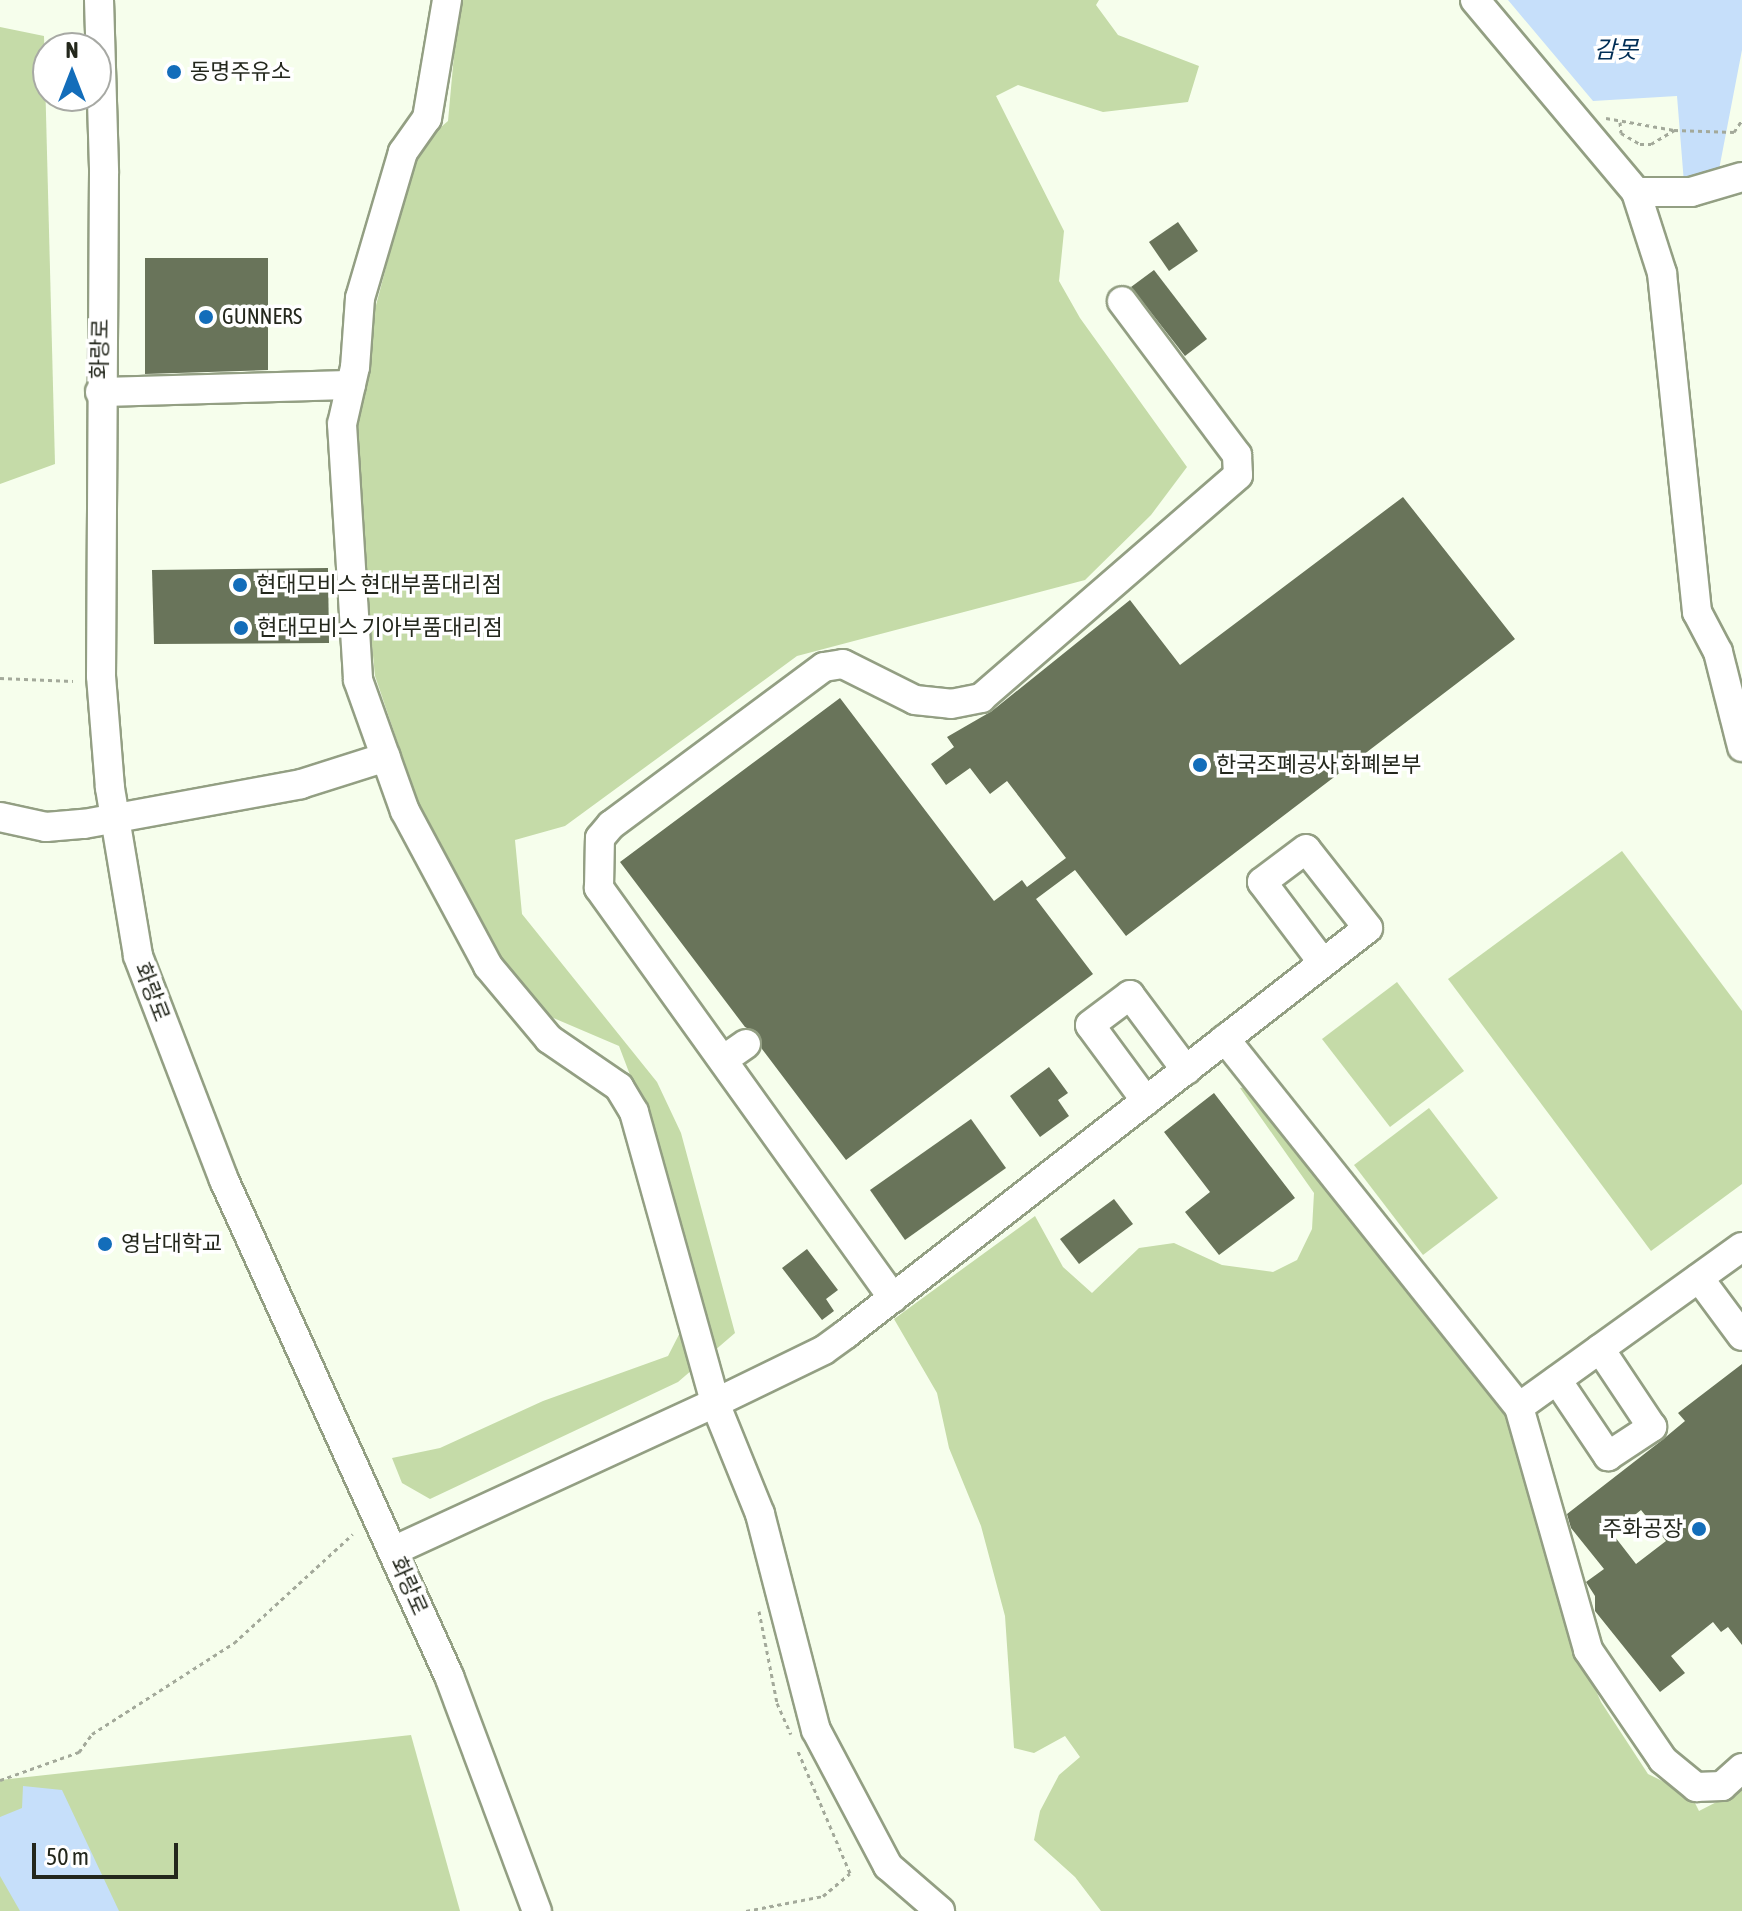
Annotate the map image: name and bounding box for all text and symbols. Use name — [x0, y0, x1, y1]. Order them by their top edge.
north arrow — [32, 32, 112, 112]
water label: 감못 — [1594, 36, 1638, 64]
text: N — [66, 37, 78, 63]
place label: 동명주유소 — [190, 59, 291, 85]
marker: 동명주유소 — [165, 63, 183, 81]
place label: GUNNERS — [222, 304, 302, 330]
marker: GUNNERS — [197, 308, 215, 326]
street label: 화랑로 — [86, 318, 114, 380]
place label: 현대모비스 현대부품대리점 — [256, 572, 502, 598]
marker: 현대모비스 현대부품대리점 — [231, 576, 249, 594]
place label: 현대모비스 기아부품대리점 — [257, 615, 503, 641]
marker: 현대모비스 기아부품대리점 — [232, 619, 250, 637]
place label: 한국조폐공사 화폐본부 — [1216, 752, 1421, 778]
marker: 한국조폐공사 화폐본부 — [1191, 756, 1209, 774]
street label: 화랑로 — [129, 959, 175, 1025]
place label: 영남대학교 — [121, 1231, 222, 1257]
marker: 영남대학교 — [96, 1235, 114, 1253]
place label: 주화공장 — [1602, 1516, 1683, 1542]
marker: 주화공장 — [1690, 1520, 1708, 1538]
street label: 화랑로 — [385, 1553, 433, 1619]
scale bar — [36, 1827, 182, 1877]
text: 50 m — [46, 1843, 89, 1870]

